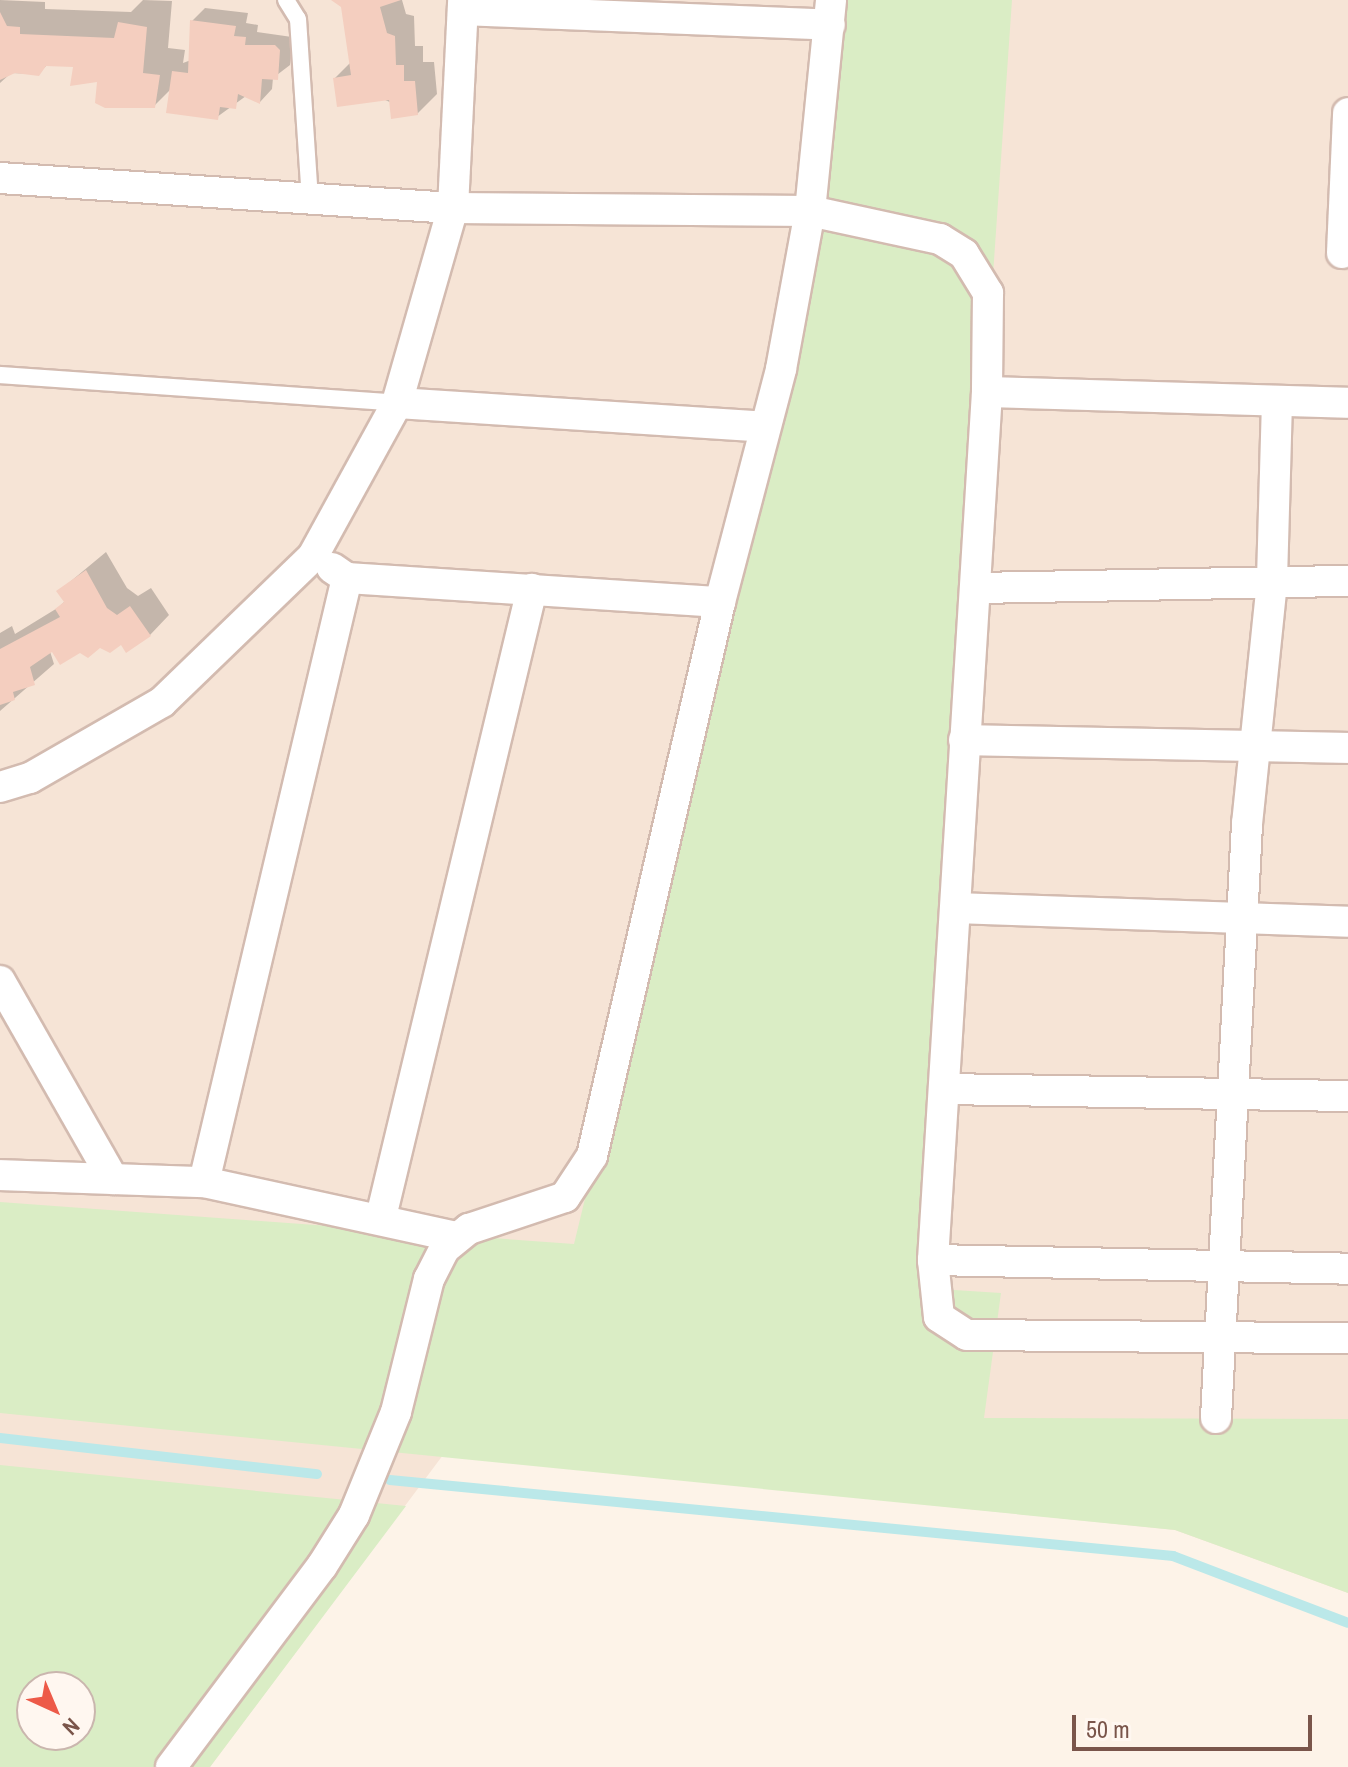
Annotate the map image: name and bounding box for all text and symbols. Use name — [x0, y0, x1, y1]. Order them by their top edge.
north arrow — [16, 1671, 96, 1751]
scale bar — [1076, 1699, 1316, 1749]
text: N — [56, 1712, 86, 1742]
text: 50 m — [1086, 1713, 1130, 1745]

